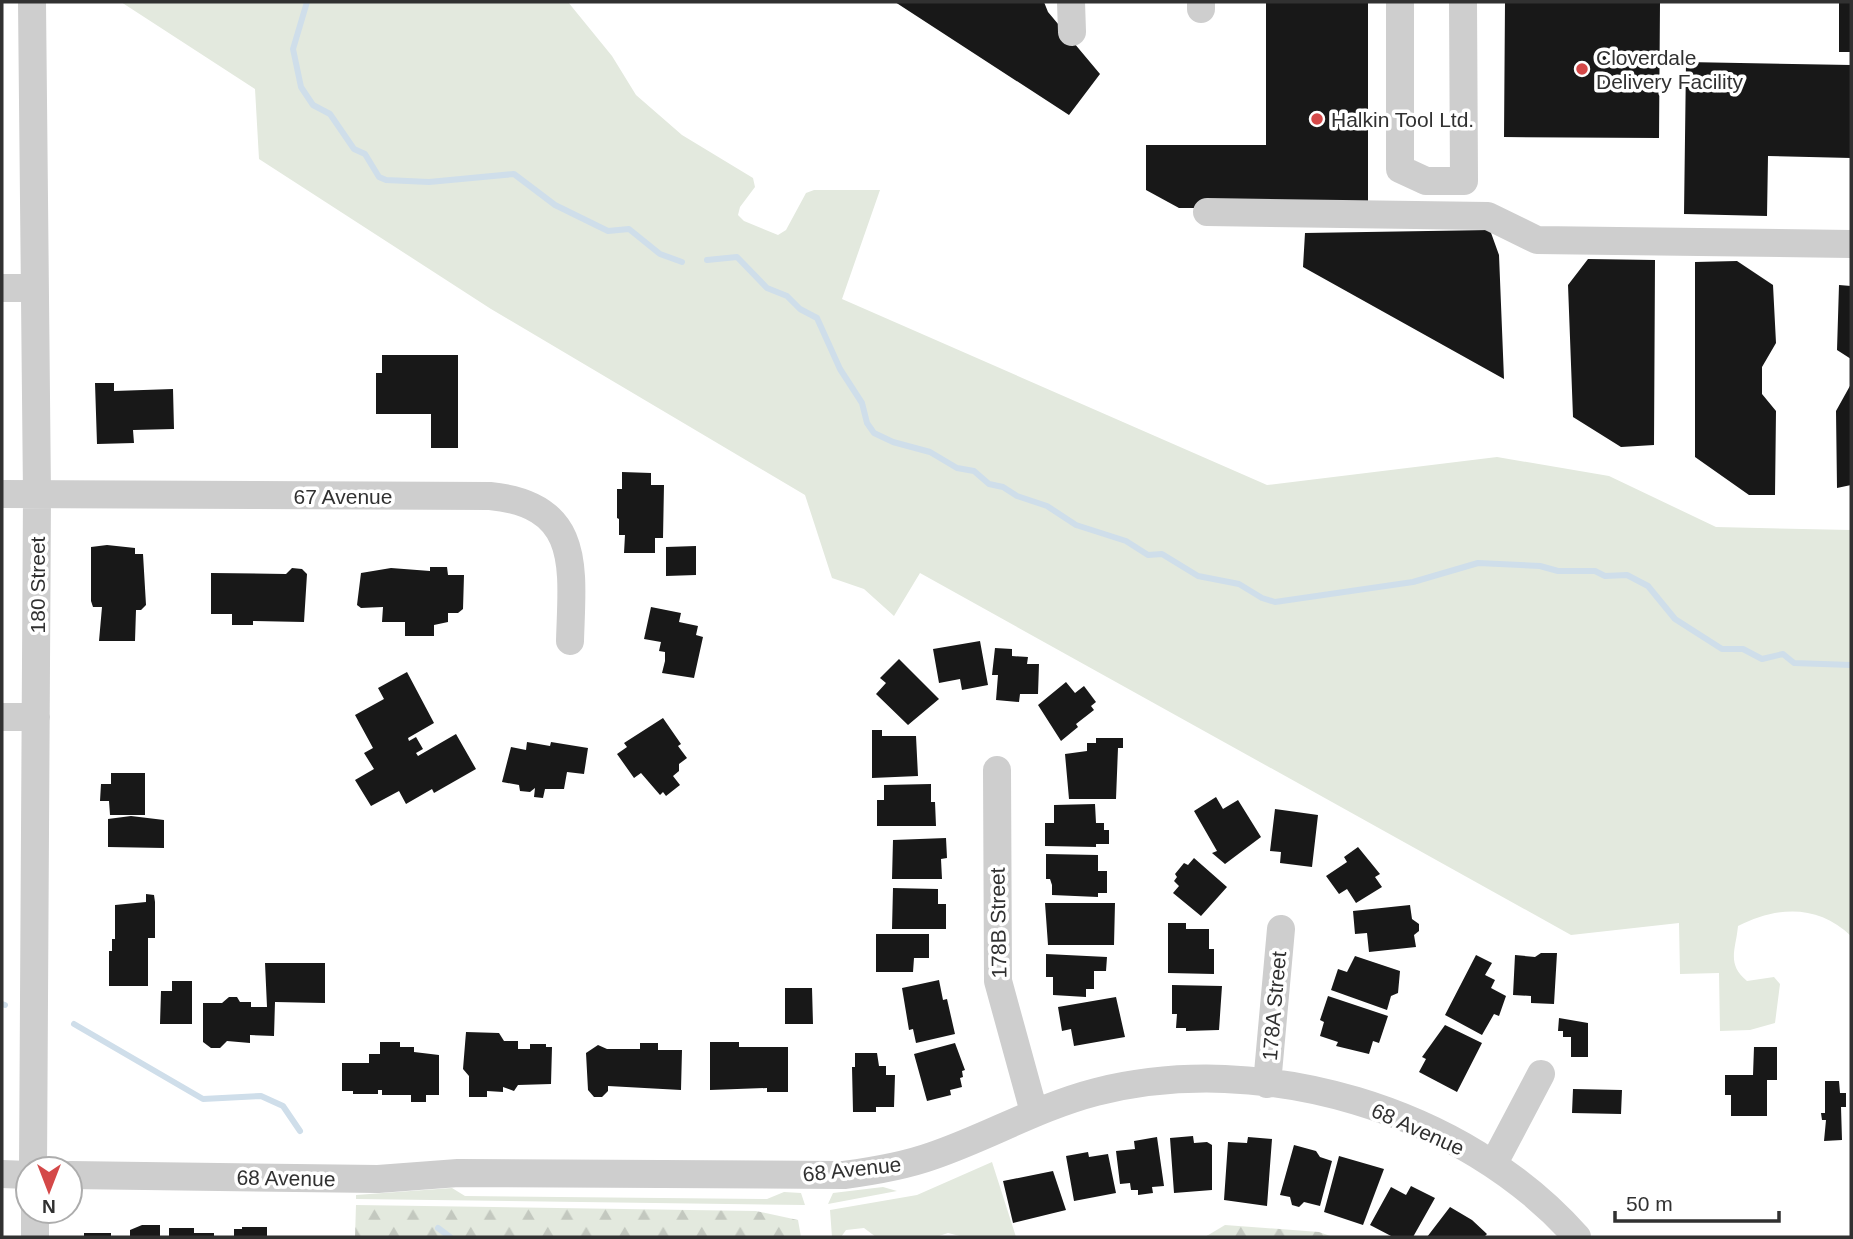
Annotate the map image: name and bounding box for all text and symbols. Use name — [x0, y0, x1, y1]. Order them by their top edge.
place label: Cloverdale Delivery Facility — [1596, 46, 1744, 93]
marker: Cloverdale Delivery Facility — [1574, 61, 1590, 77]
place label: Halkin Tool Ltd. — [1331, 108, 1474, 131]
marker: Halkin Tool Ltd. — [1309, 111, 1325, 127]
street label: 67 Avenue — [294, 485, 392, 508]
street label: 180 Street — [26, 536, 49, 633]
street label: 178B Street — [986, 867, 1010, 979]
street label: 178A Street — [1258, 950, 1290, 1062]
street label: 68 Avenue — [1368, 1098, 1468, 1160]
street label: 68 Avenue — [802, 1152, 902, 1186]
north arrow — [14, 1155, 84, 1225]
street label: 68 Avenue — [236, 1166, 336, 1190]
scale bar — [1615, 1180, 1780, 1224]
text: 50 m — [1626, 1192, 1673, 1215]
text: N — [42, 1196, 56, 1217]

